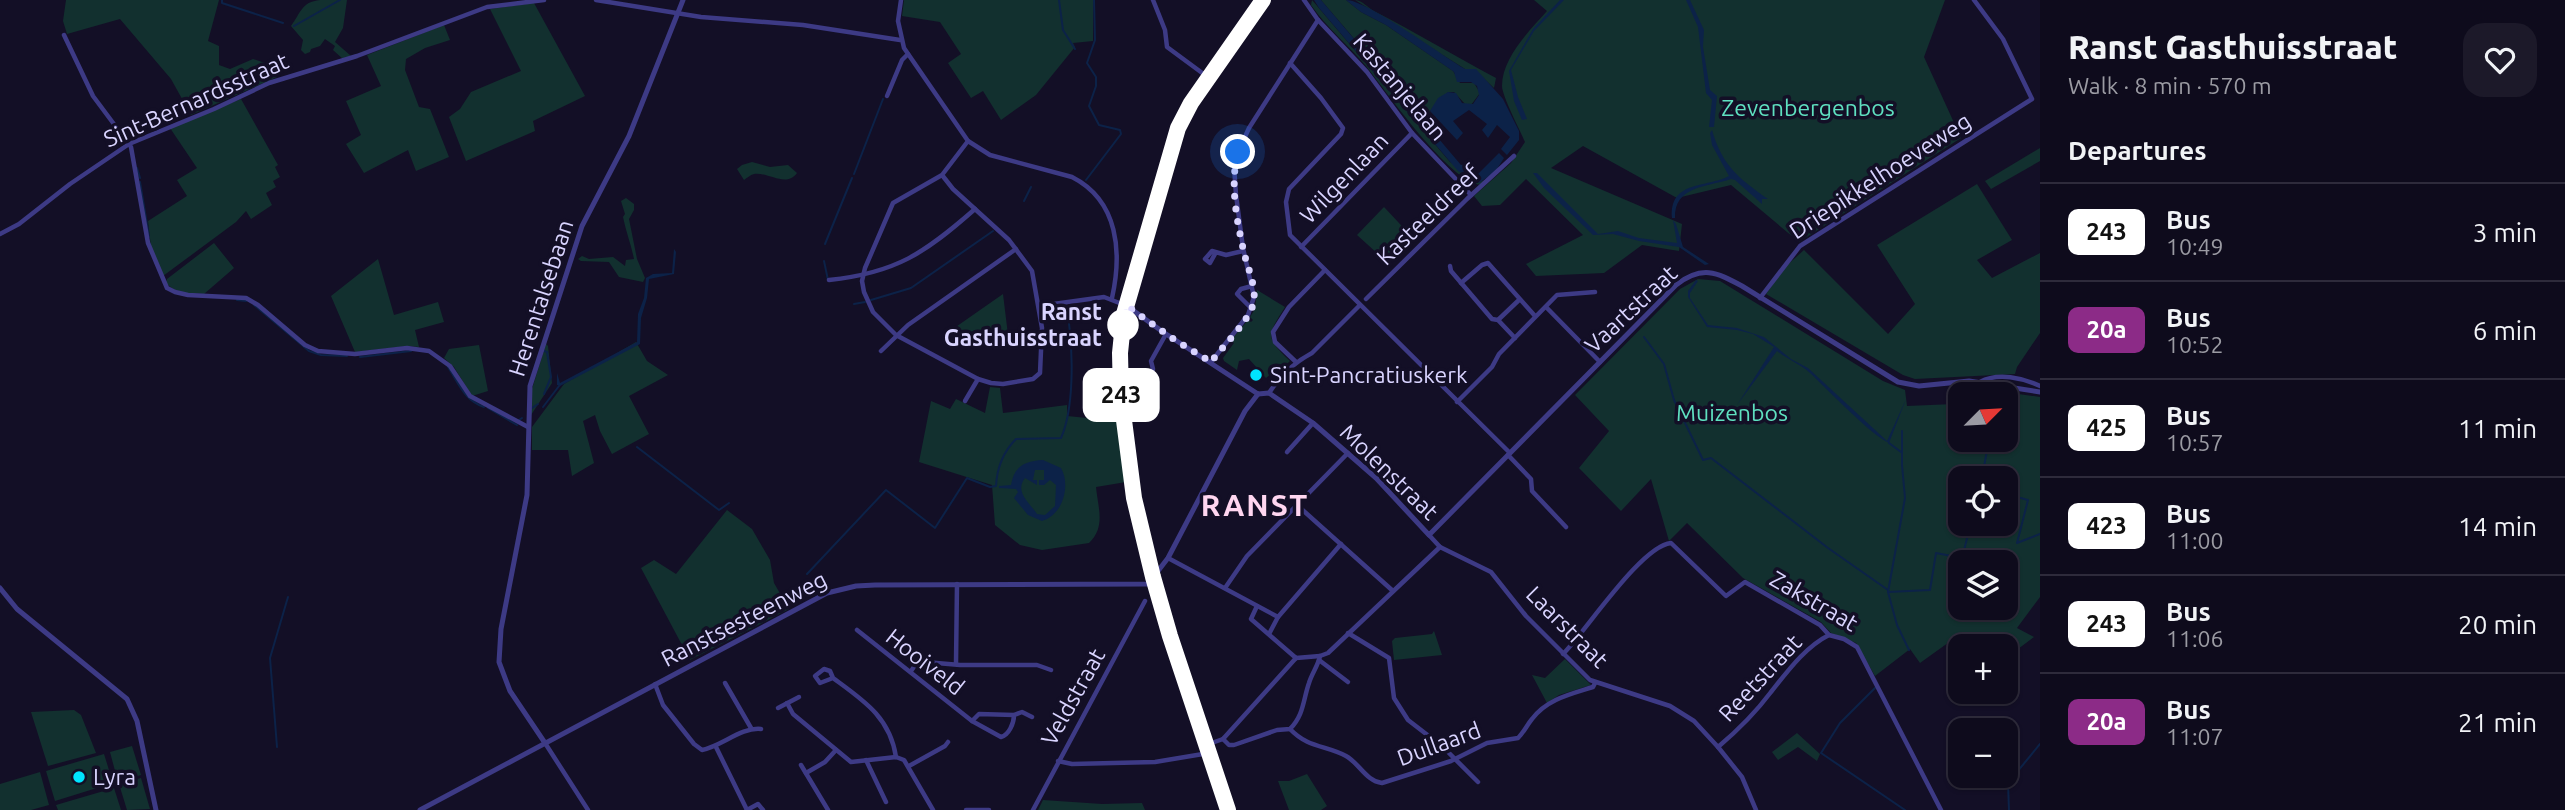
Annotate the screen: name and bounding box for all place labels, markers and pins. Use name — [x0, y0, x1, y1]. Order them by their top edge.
place label: Ranst Gasthuisstraat — [944, 299, 1102, 350]
marker: Ranst Gasthuisstraat — [1108, 310, 1138, 340]
place label: Sint-Pancratiuskerk — [1270, 362, 1468, 387]
marker: Sint-Pancratiuskerk — [1248, 367, 1264, 383]
place label: Lyra — [93, 764, 136, 789]
marker: Lyra — [71, 769, 87, 785]

